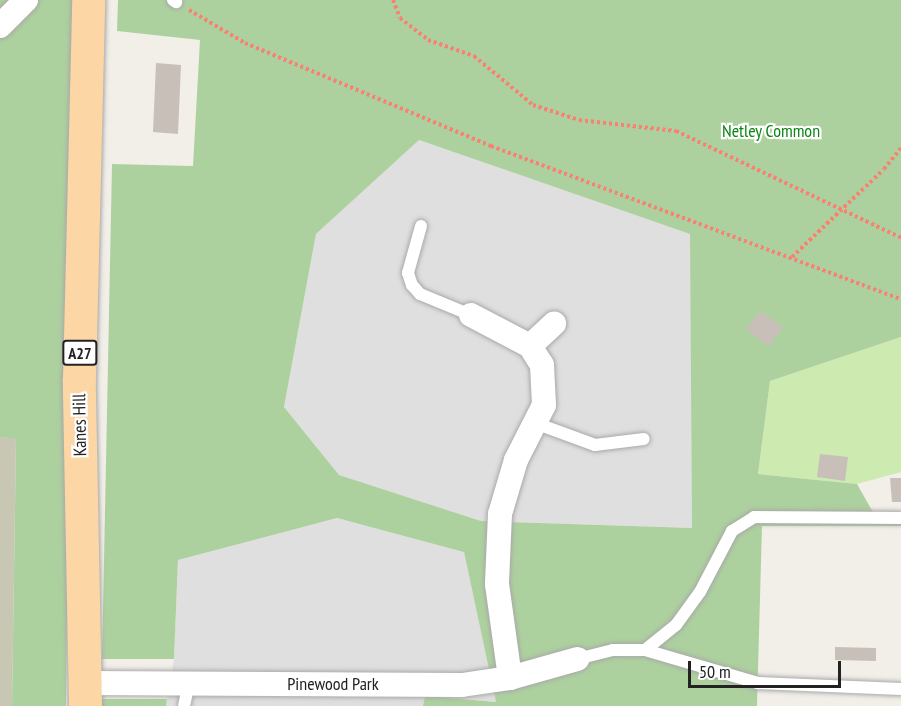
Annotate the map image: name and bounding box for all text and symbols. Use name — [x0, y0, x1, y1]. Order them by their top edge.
park label: Netley Common — [722, 120, 820, 142]
road number: A27 — [62, 340, 98, 366]
street label: Kanes Hill — [69, 393, 91, 457]
scale bar — [691, 649, 844, 687]
text: 50 m — [699, 660, 731, 683]
street label: Pinewood Park — [287, 673, 379, 695]

